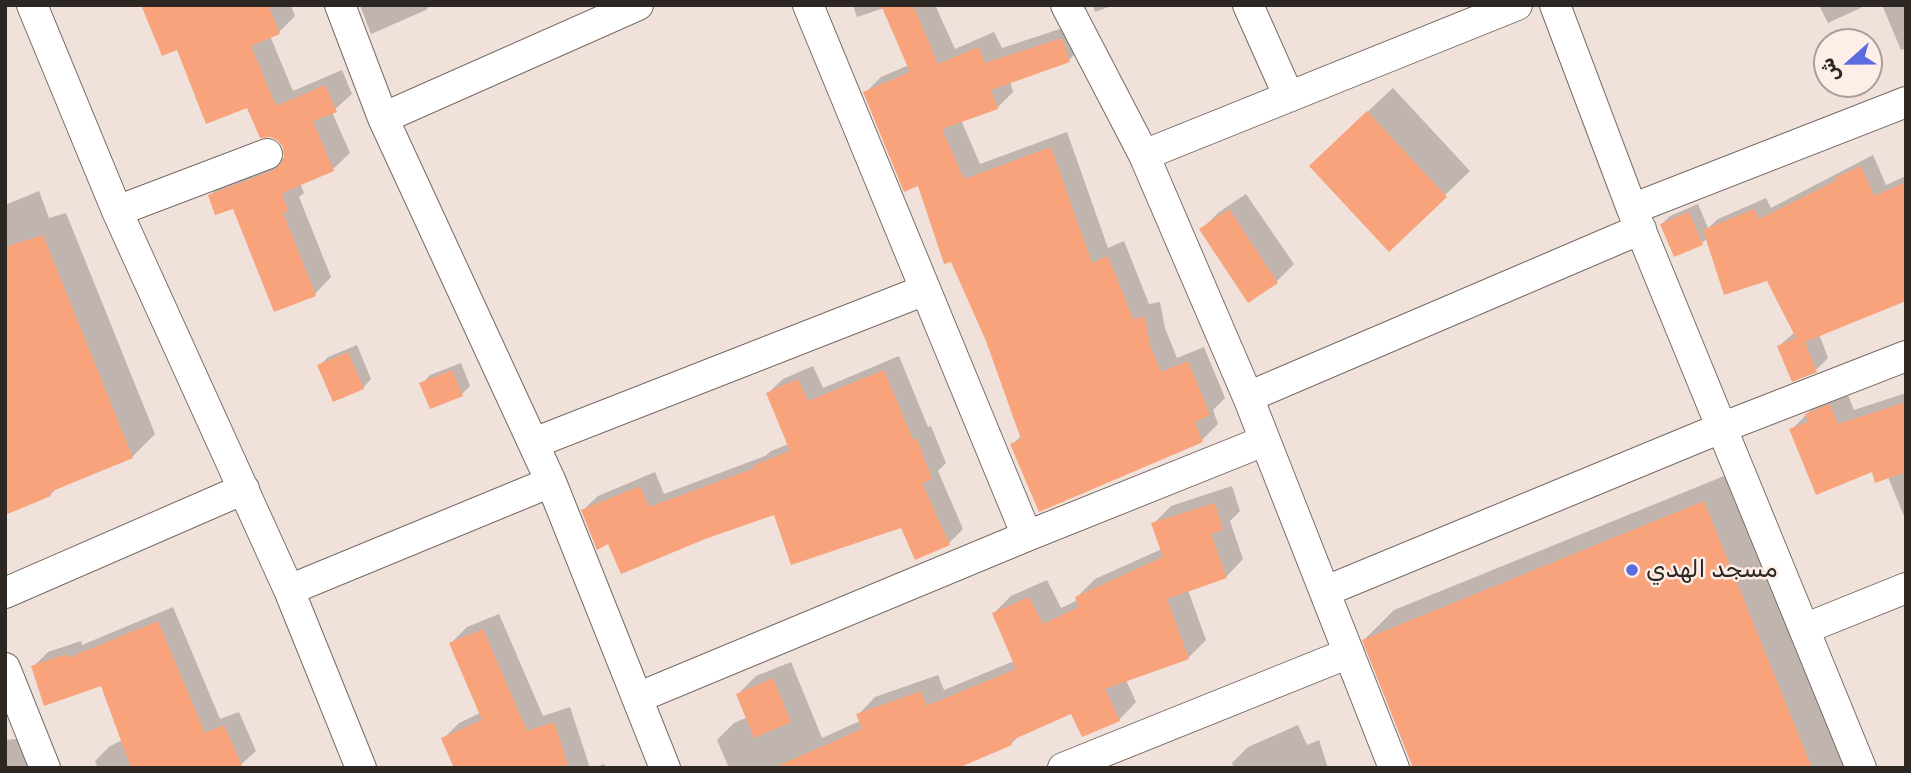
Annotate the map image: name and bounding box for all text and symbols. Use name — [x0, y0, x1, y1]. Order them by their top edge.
north arrow — [1813, 28, 1883, 98]
text: ش — [1815, 55, 1845, 85]
place label: مسجد الهدي — [1646, 556, 1778, 584]
marker: مسجد الهدي — [1624, 562, 1640, 578]

